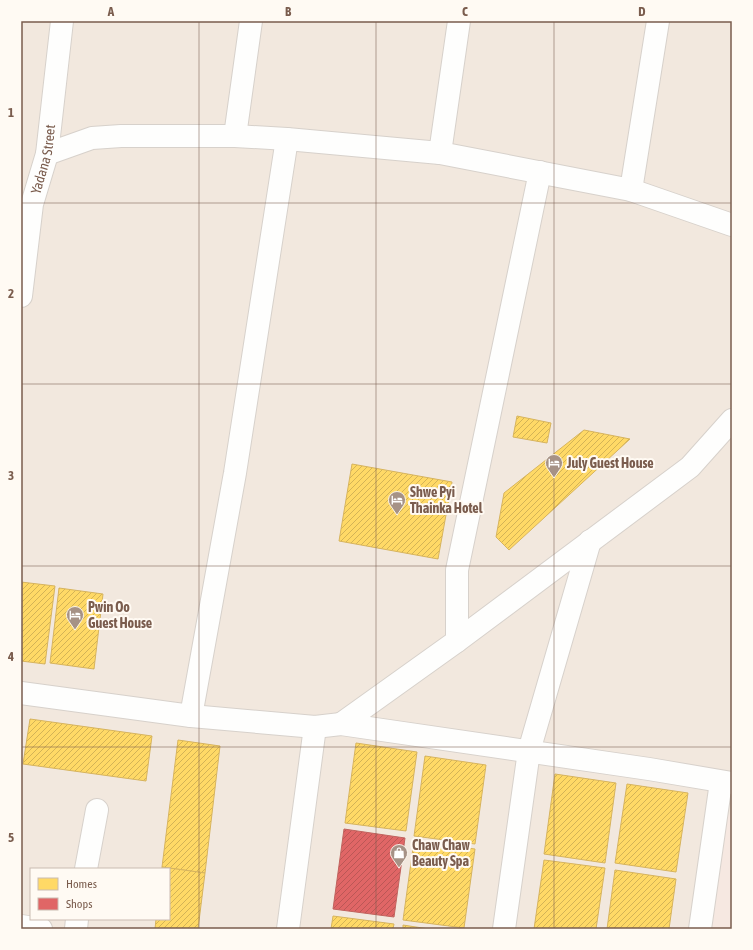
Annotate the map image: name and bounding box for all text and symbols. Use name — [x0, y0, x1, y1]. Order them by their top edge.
text: A — [107, 4, 115, 19]
text: B — [285, 4, 292, 19]
text: C — [462, 4, 468, 19]
text: D — [638, 4, 646, 19]
text: 1 — [8, 105, 14, 120]
street label: Yadana Street — [27, 124, 58, 196]
text: 2 — [8, 286, 14, 301]
hotel icon: July Guest House — [544, 453, 564, 478]
place label: July Guest House — [566, 455, 654, 471]
text: 3 — [8, 468, 14, 483]
place label: Shwe Pyi Thainka Hotel — [410, 484, 483, 516]
hotel icon: Shwe Pyi Thainka Hotel — [387, 490, 407, 515]
place label: Pwin Oo Guest House — [88, 599, 152, 631]
hotel icon: Pwin Oo Guest House — [65, 605, 85, 630]
text: 4 — [7, 649, 14, 664]
text: 5 — [8, 830, 14, 845]
place label: Chaw Chaw Beauty Spa — [412, 837, 470, 869]
shop icon: Chaw Chaw Beauty Spa — [389, 843, 409, 868]
legend — [30, 868, 170, 920]
text: Homes — [66, 877, 97, 891]
text: Shops — [66, 897, 92, 911]

